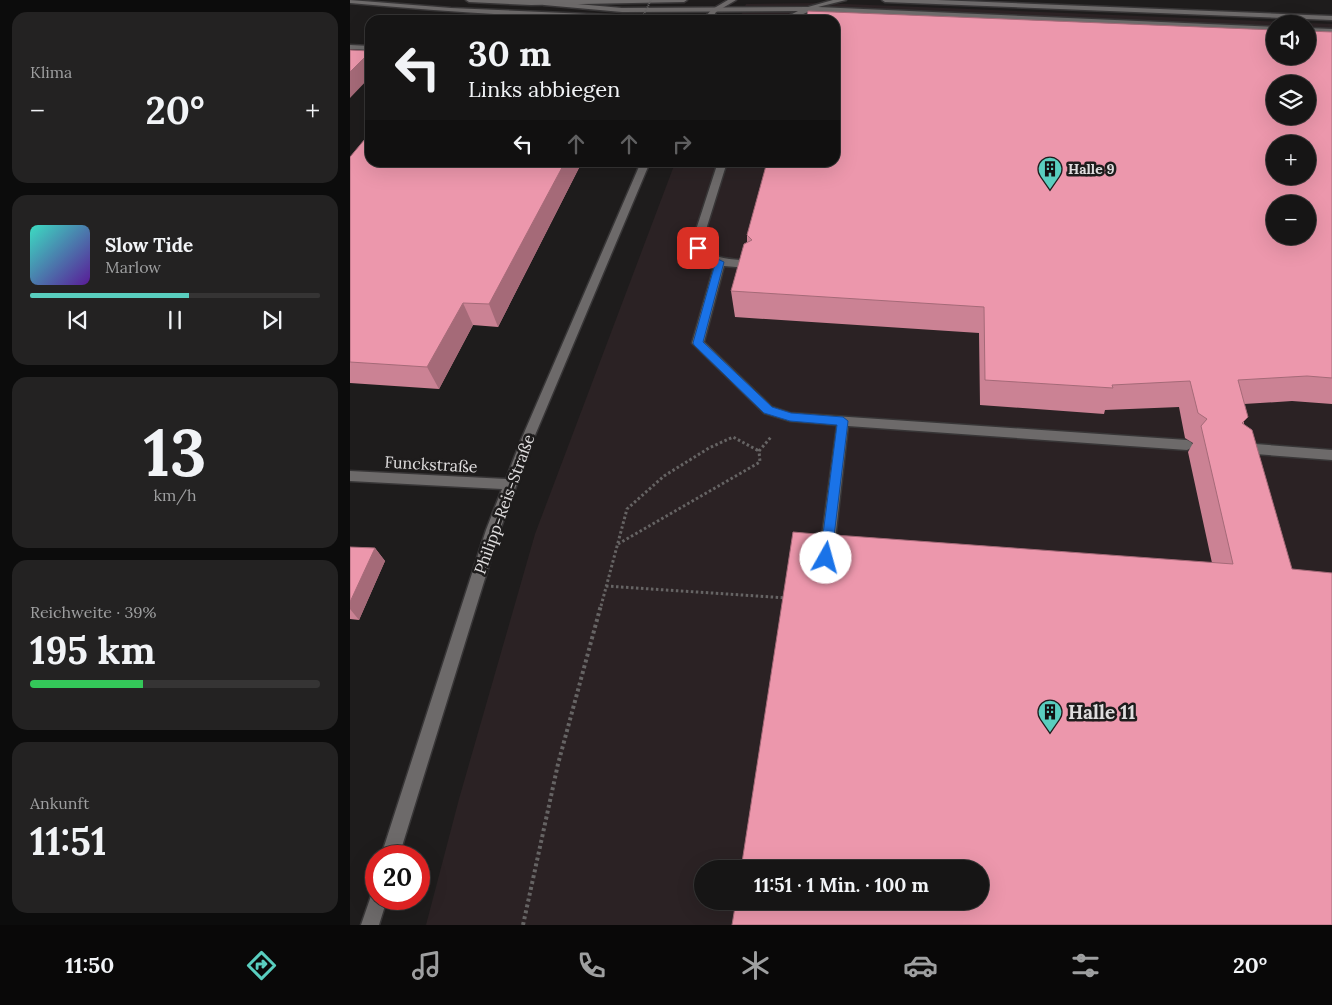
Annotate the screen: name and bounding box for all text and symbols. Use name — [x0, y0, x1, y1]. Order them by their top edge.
map controls — [1266, 15, 1316, 245]
button: sound — [1266, 15, 1316, 65]
text: 30 m — [468, 31, 551, 76]
icon: left — [385, 35, 450, 100]
text: Klima — [30, 62, 72, 82]
text: Links abbiegen — [468, 75, 620, 103]
button: layers — [1266, 75, 1316, 125]
text: 20° — [146, 86, 204, 134]
text: − — [30, 93, 45, 129]
text: + — [305, 93, 320, 129]
icon: left — [509, 130, 537, 158]
icon: ahead — [562, 130, 590, 158]
icon: ahead — [615, 130, 643, 158]
icon: right — [668, 130, 696, 158]
button: + — [1266, 135, 1316, 185]
building icon: Halle 9 — [1037, 156, 1063, 190]
place label: Halle 9 — [1068, 160, 1114, 178]
button: − — [1266, 195, 1316, 245]
pin — [677, 227, 719, 269]
text: Slow Tide — [105, 233, 193, 257]
icon: arrive — [684, 234, 712, 262]
text: Marlow — [105, 257, 161, 277]
icon: previous — [64, 306, 92, 334]
icon: pause — [161, 306, 189, 334]
icon: next — [258, 306, 286, 334]
text: 13 — [144, 411, 206, 494]
street label: Philipp-Reis-Straße — [469, 431, 539, 577]
street label: Funckstraße — [384, 452, 478, 476]
text: km/h — [153, 485, 197, 505]
position arrow — [799, 531, 851, 583]
text: Reichweite · 39% — [30, 602, 157, 622]
text: 195 km — [30, 626, 155, 674]
building icon: Halle 11 — [1037, 699, 1063, 733]
place label: Halle 11 — [1068, 700, 1136, 724]
text: Ankunft — [30, 793, 89, 813]
text: 11:51 — [30, 817, 106, 865]
speed limit sign: 20 — [365, 845, 430, 910]
text: 11:51 · 1 Min. · 100 m — [754, 873, 929, 897]
icon: directions — [244, 948, 279, 983]
icon: music — [409, 948, 444, 983]
icon: phone — [574, 948, 609, 983]
icon: climate — [738, 948, 773, 983]
icon: car — [903, 948, 938, 983]
icon: filters — [1068, 948, 1103, 983]
text: 11:50 — [65, 951, 114, 979]
text: 20° — [1233, 951, 1267, 979]

